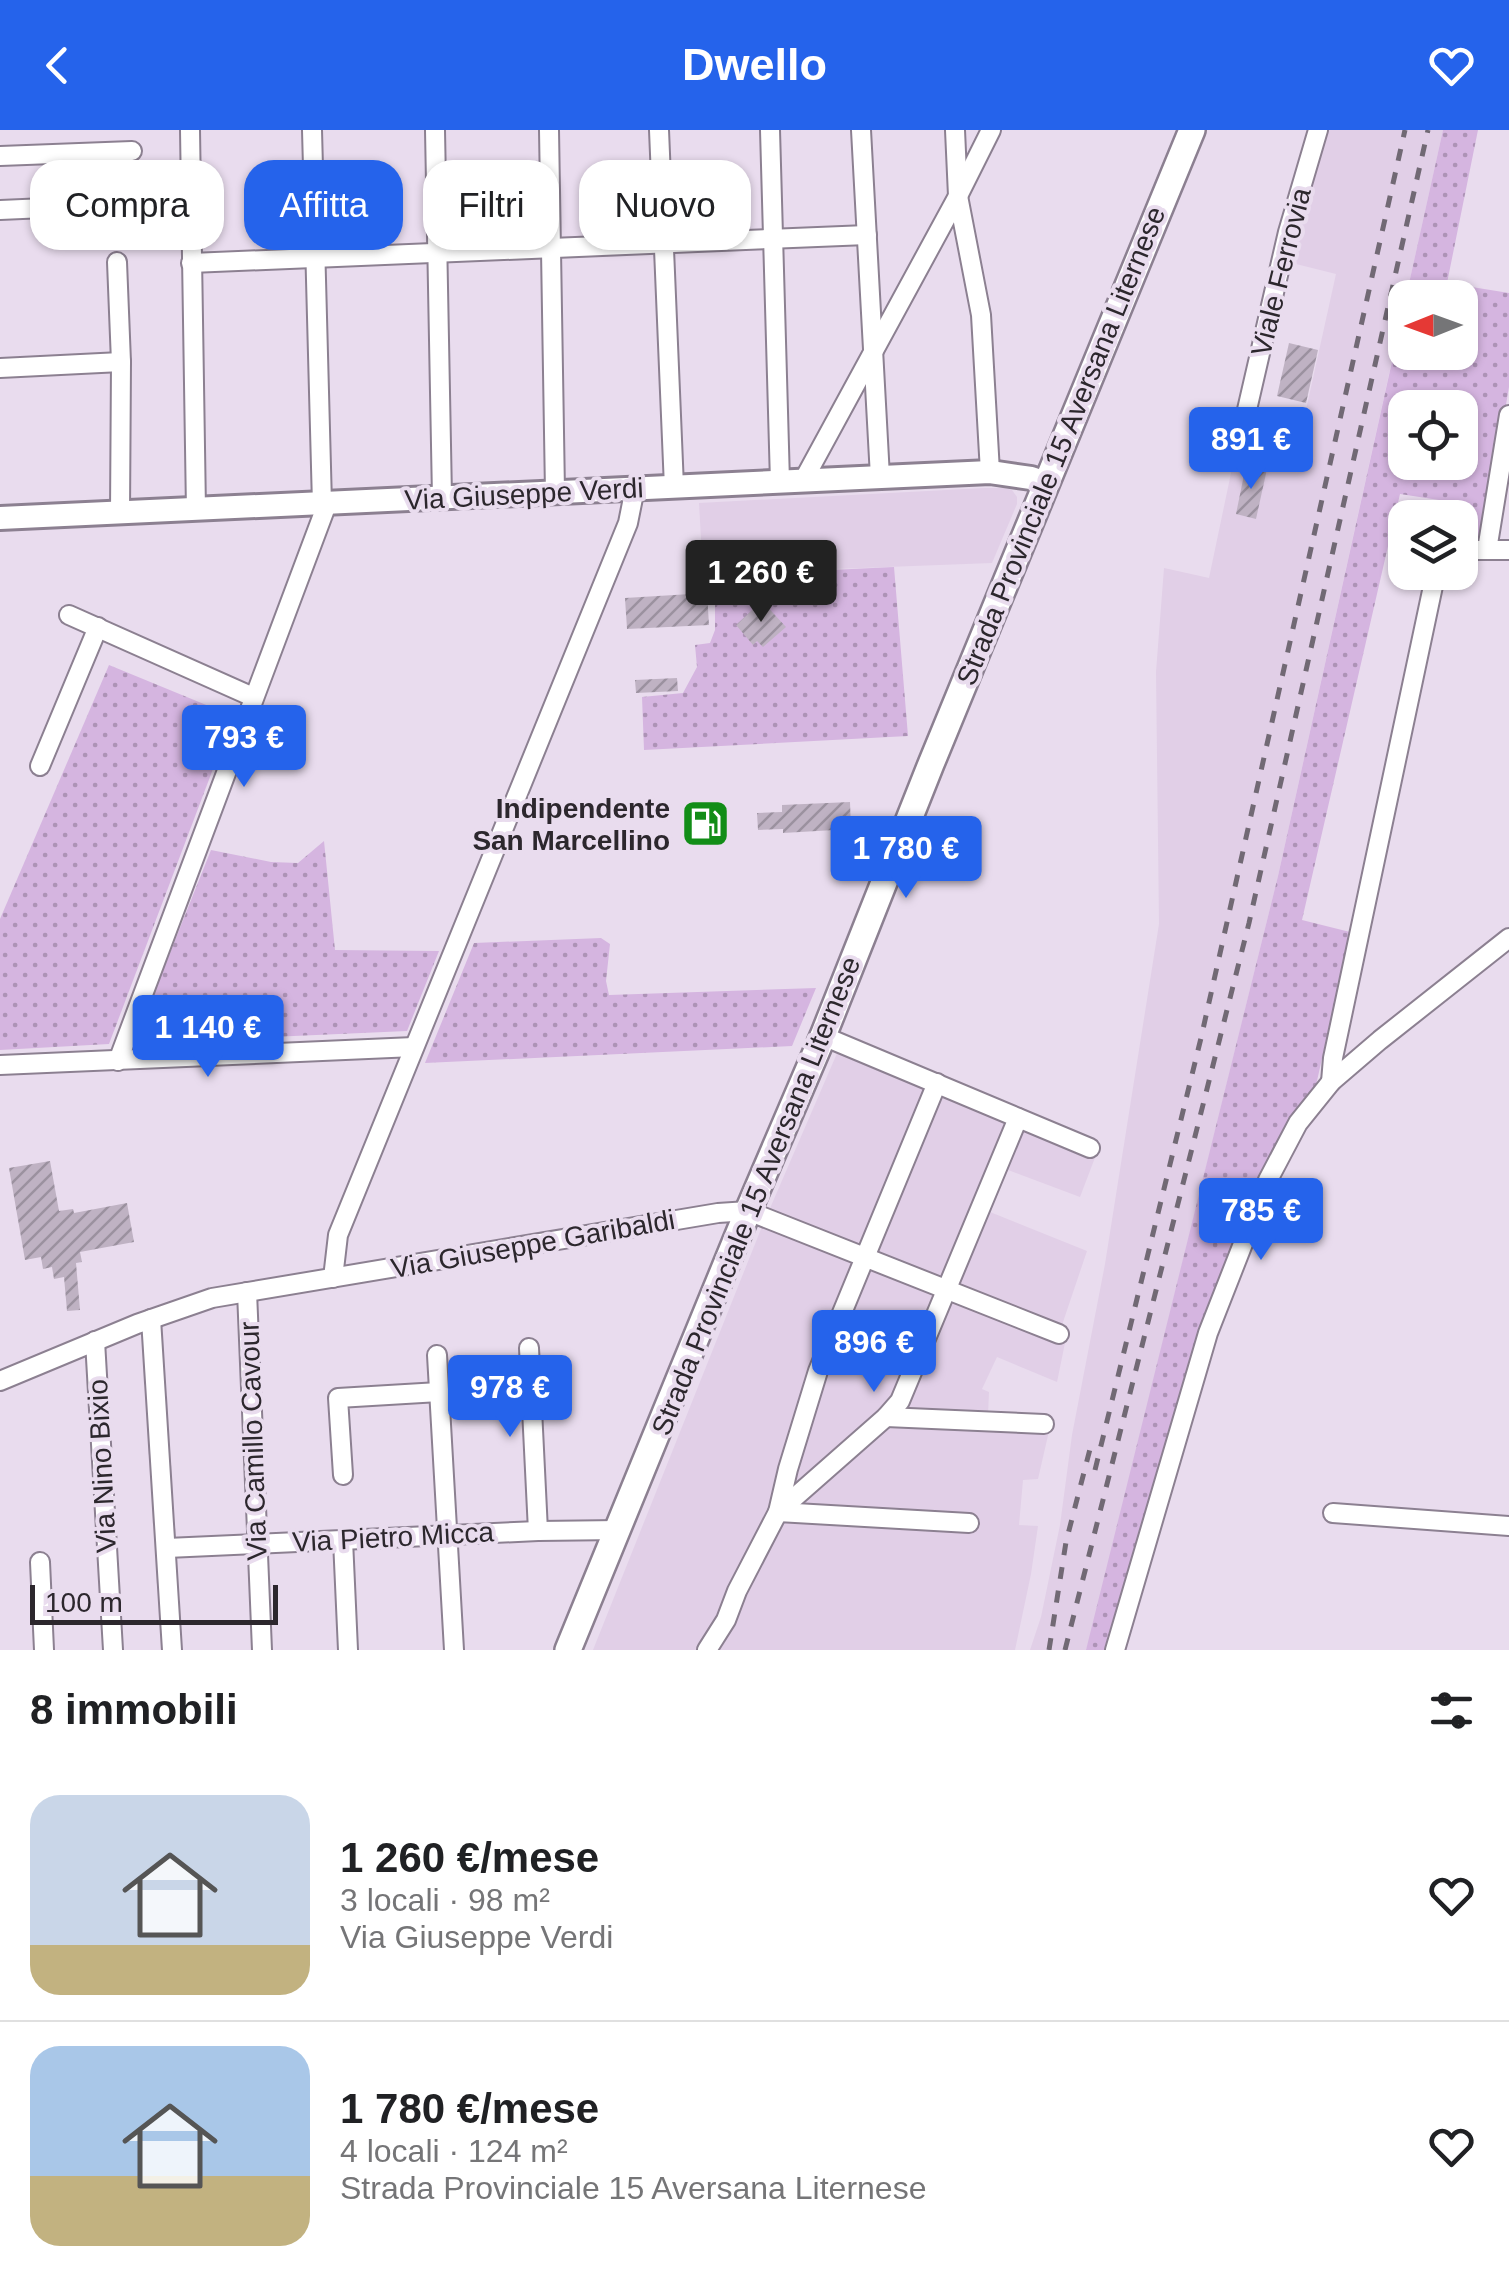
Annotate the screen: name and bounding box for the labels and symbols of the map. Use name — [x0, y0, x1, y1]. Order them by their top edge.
street label: Viale Ferrovia — [1245, 184, 1317, 359]
street label: Strada Provinciale 15 Aversana Liternese — [951, 202, 1171, 690]
north arrow — [1388, 280, 1478, 370]
pin: 891 € — [1181, 407, 1321, 492]
street label: Via Giuseppe Verdi — [404, 472, 644, 516]
pin: 1 260 € — [669, 540, 853, 625]
pin: 793 € — [174, 705, 314, 790]
place label: Indipendente San Marcellino — [472, 793, 670, 856]
fuel station icon: Indipendente San Marcellino — [679, 798, 731, 850]
pin: 1 780 € — [814, 816, 998, 901]
street label: Strada Provinciale 15 Aversana Liternese — [646, 952, 866, 1440]
pin: 1 140 € — [116, 995, 300, 1080]
pin: 785 € — [1191, 1178, 1331, 1263]
street label: Via Giuseppe Garibaldi — [389, 1204, 677, 1284]
pin: 896 € — [804, 1310, 944, 1395]
street label: Via Camillo Cavour — [233, 1321, 273, 1561]
pin: 978 € — [440, 1355, 580, 1440]
street label: Via Nino Bixio — [82, 1378, 122, 1554]
street label: Via Pietro Micca — [291, 1516, 495, 1558]
scale bar — [30, 1580, 278, 1624]

